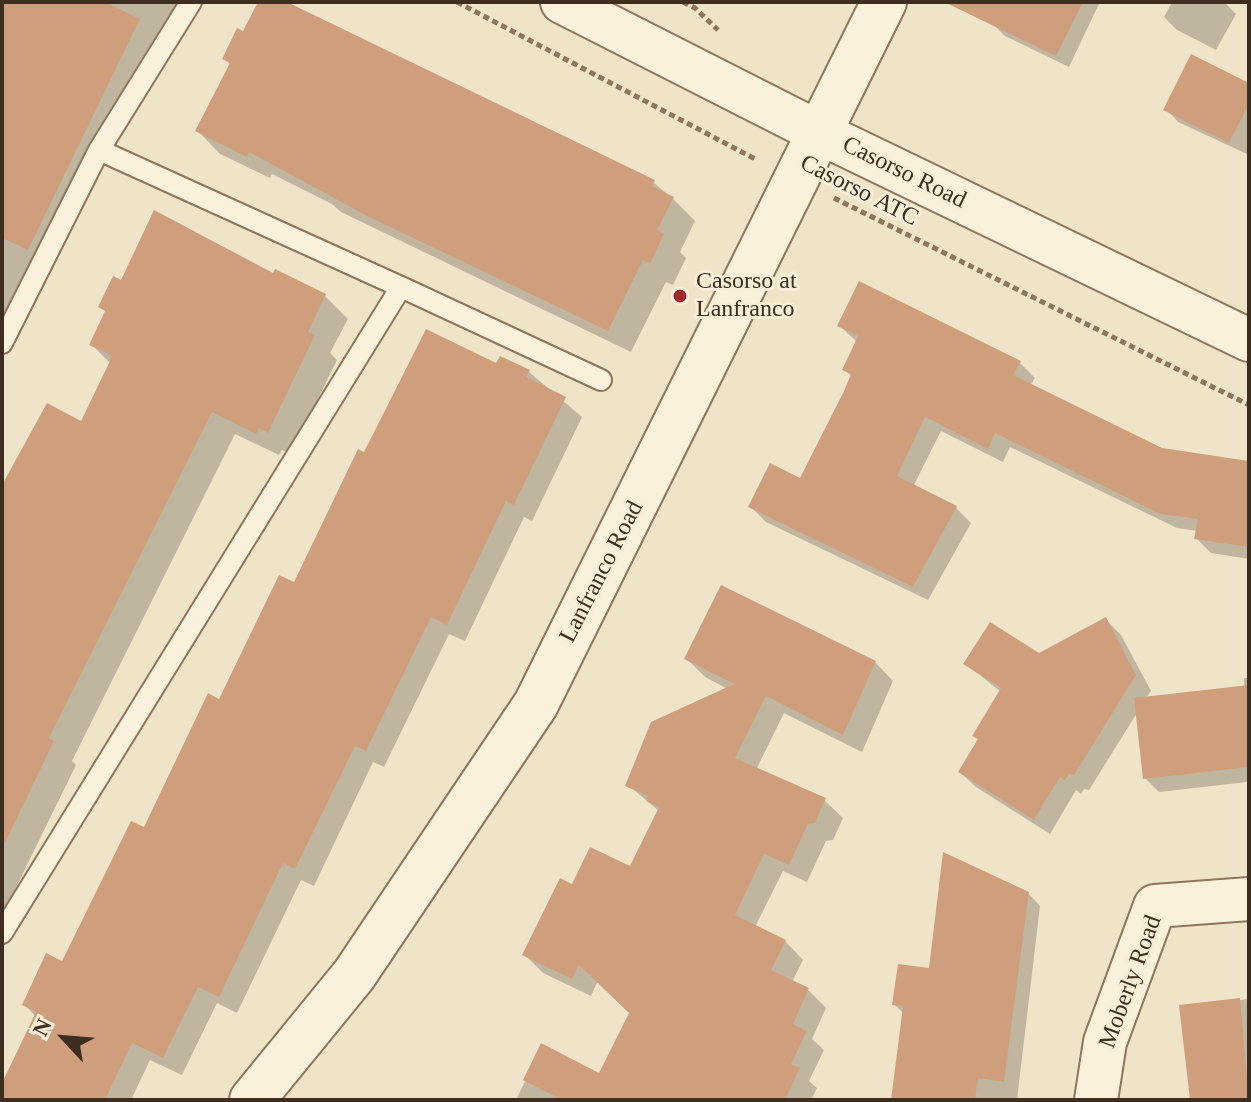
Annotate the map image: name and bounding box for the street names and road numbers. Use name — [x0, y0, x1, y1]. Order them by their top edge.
street label: Casorso Road — [837, 131, 971, 215]
street label: Casorso ATC — [795, 149, 923, 233]
street label: Lanfranco Road — [554, 496, 650, 648]
street label: Moberly Road — [1094, 912, 1168, 1052]

